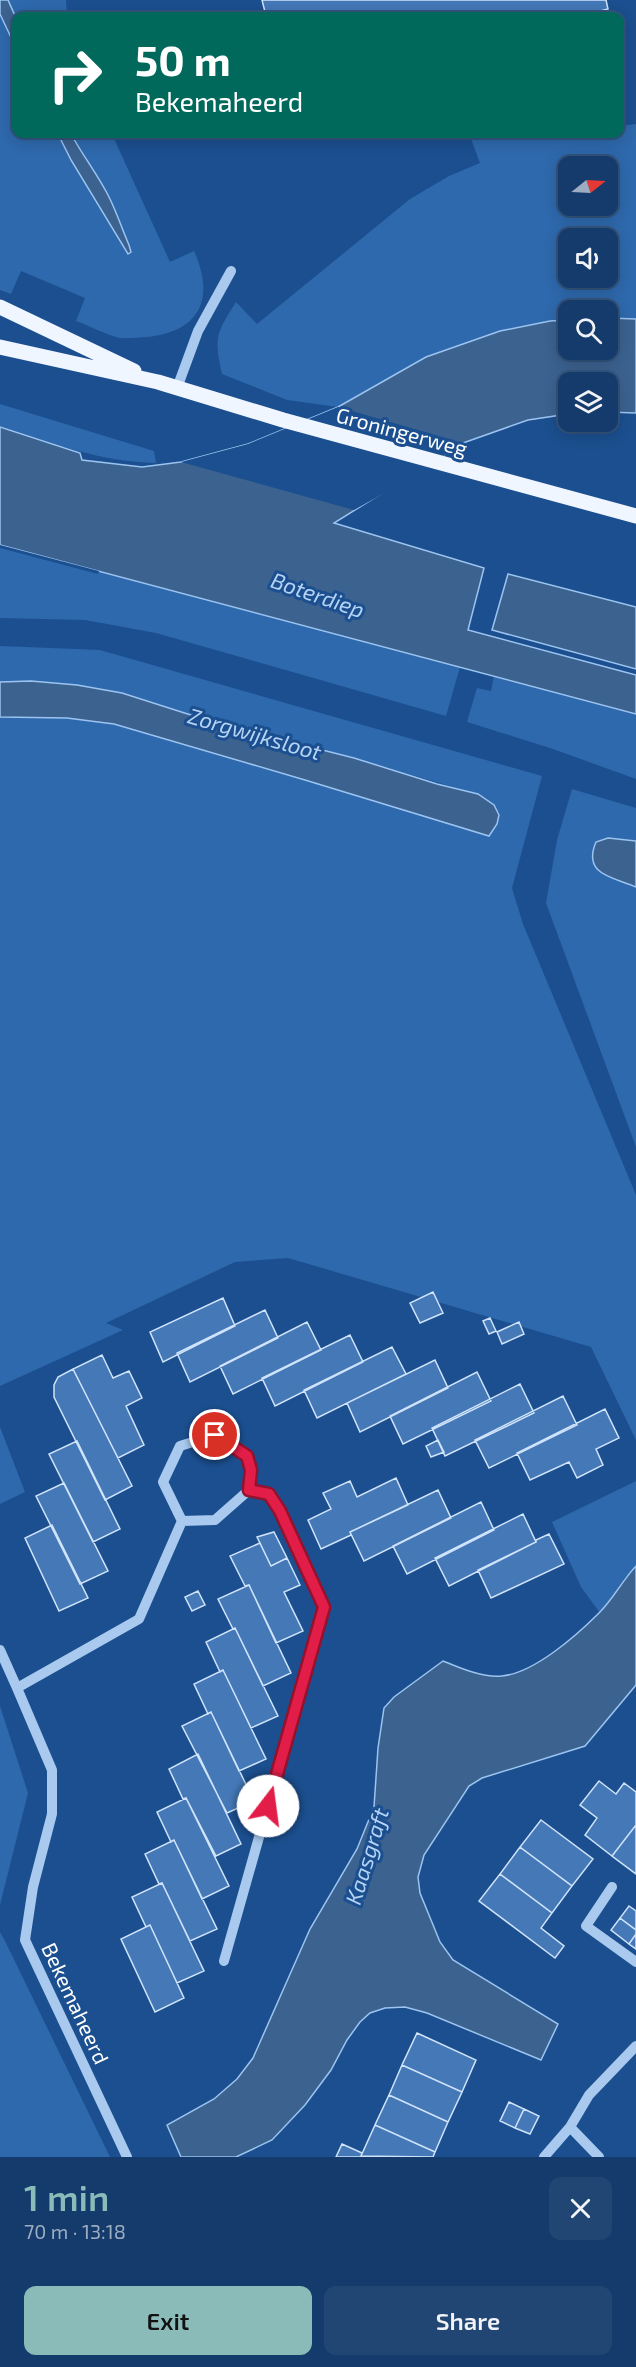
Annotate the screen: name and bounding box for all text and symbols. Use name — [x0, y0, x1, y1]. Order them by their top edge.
text: 50 m — [135, 34, 231, 84]
icon: right — [36, 36, 114, 114]
text: Bekemaheerd — [135, 85, 303, 117]
north arrow — [558, 156, 618, 216]
map controls — [558, 156, 618, 432]
button: sound — [558, 228, 618, 288]
button: search — [558, 300, 618, 360]
button: layers — [558, 372, 618, 432]
street label: Groningerweg — [334, 402, 470, 461]
water label: Boterdiep — [268, 566, 368, 622]
water label: Zorgwijksloot — [185, 702, 325, 766]
pin — [189, 1409, 240, 1460]
icon: arrive — [198, 1418, 231, 1451]
position arrow — [236, 1774, 300, 1838]
water label: Kaasgraft — [339, 1804, 393, 1907]
street label: Bekemaheerd — [37, 1938, 115, 2068]
text: 1 min — [24, 2175, 109, 2218]
button: close — [549, 2177, 612, 2240]
text: 70 m · 13:18 — [24, 2219, 126, 2243]
button: Exit — [24, 2286, 312, 2355]
button: Share — [324, 2286, 612, 2355]

